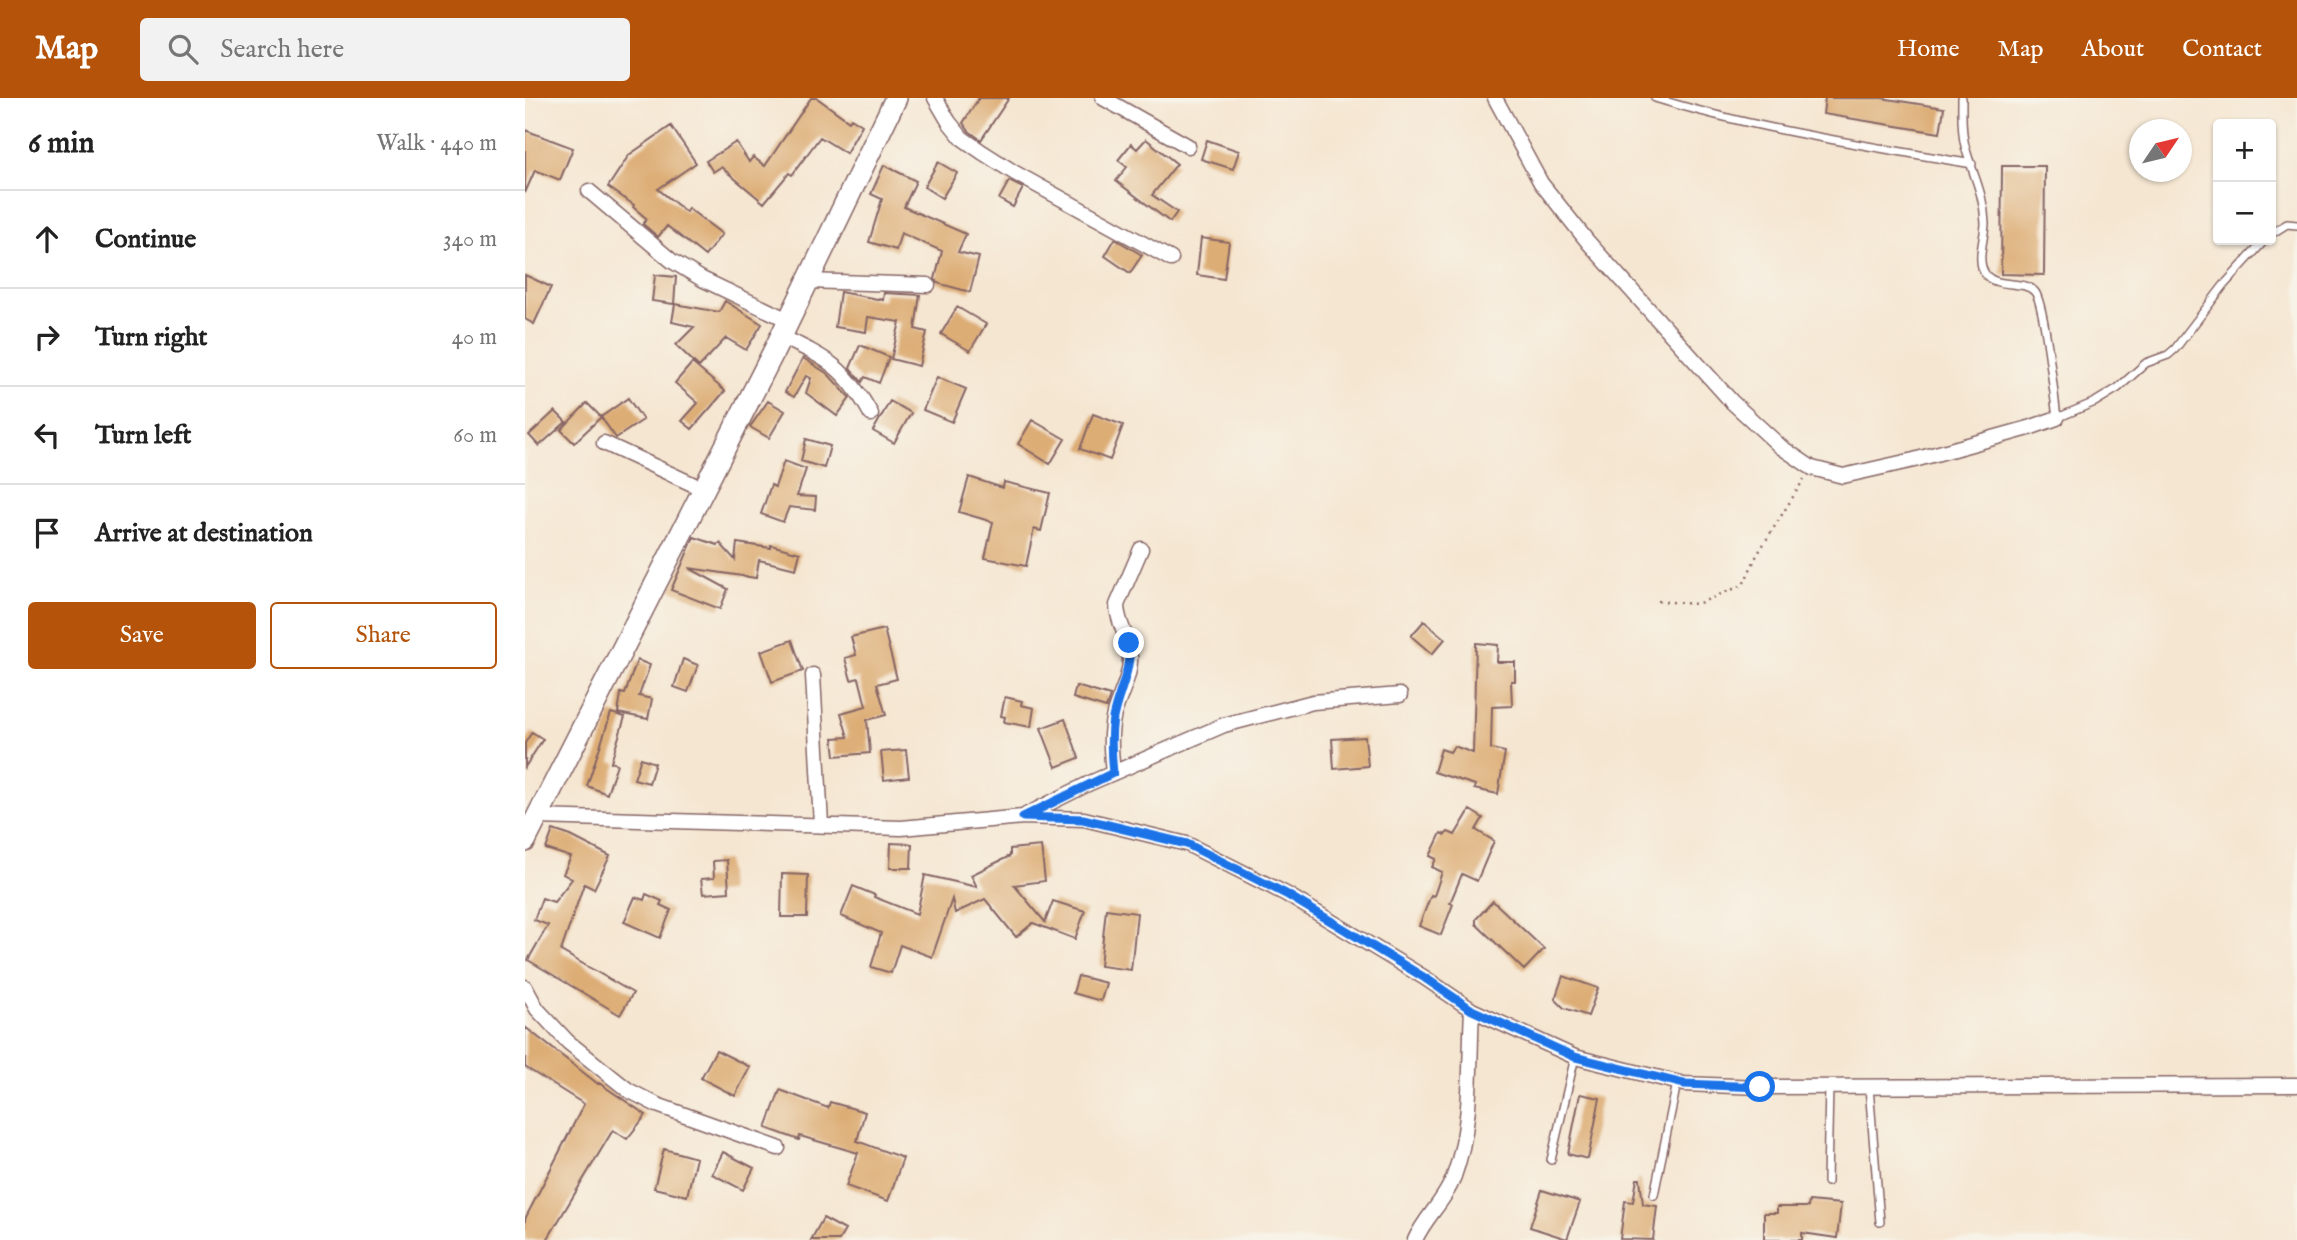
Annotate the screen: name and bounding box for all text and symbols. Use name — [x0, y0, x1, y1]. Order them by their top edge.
search box — [140, 18, 630, 81]
text: Map — [35, 28, 98, 70]
icon: search — [164, 30, 202, 68]
text: Search here — [220, 33, 344, 66]
text: Home — [1897, 34, 1960, 65]
text: Map — [1998, 34, 2044, 65]
text: About — [2082, 34, 2144, 65]
text: Contact — [2182, 34, 2262, 65]
north arrow — [2129, 119, 2192, 182]
map controls — [2213, 119, 2276, 245]
button: + — [2213, 119, 2276, 182]
text: 6 min — [28, 125, 94, 163]
text: Walk · 440 m — [376, 129, 497, 158]
button: − — [2213, 182, 2276, 245]
icon: ahead — [28, 220, 66, 258]
text: Continue — [95, 223, 196, 256]
text: 340 m — [443, 225, 497, 254]
icon: right — [28, 318, 66, 356]
text: Turn right — [95, 321, 208, 354]
text: 40 m — [452, 323, 497, 352]
icon: left — [28, 416, 66, 454]
text: Turn left — [95, 419, 192, 452]
text: 60 m — [453, 421, 497, 450]
icon: arrive — [28, 514, 66, 552]
text: Arrive at destination — [95, 517, 313, 550]
button: Save — [28, 602, 256, 669]
button: Share — [270, 602, 497, 669]
route end — [1113, 627, 1144, 658]
route start — [1744, 1071, 1775, 1102]

